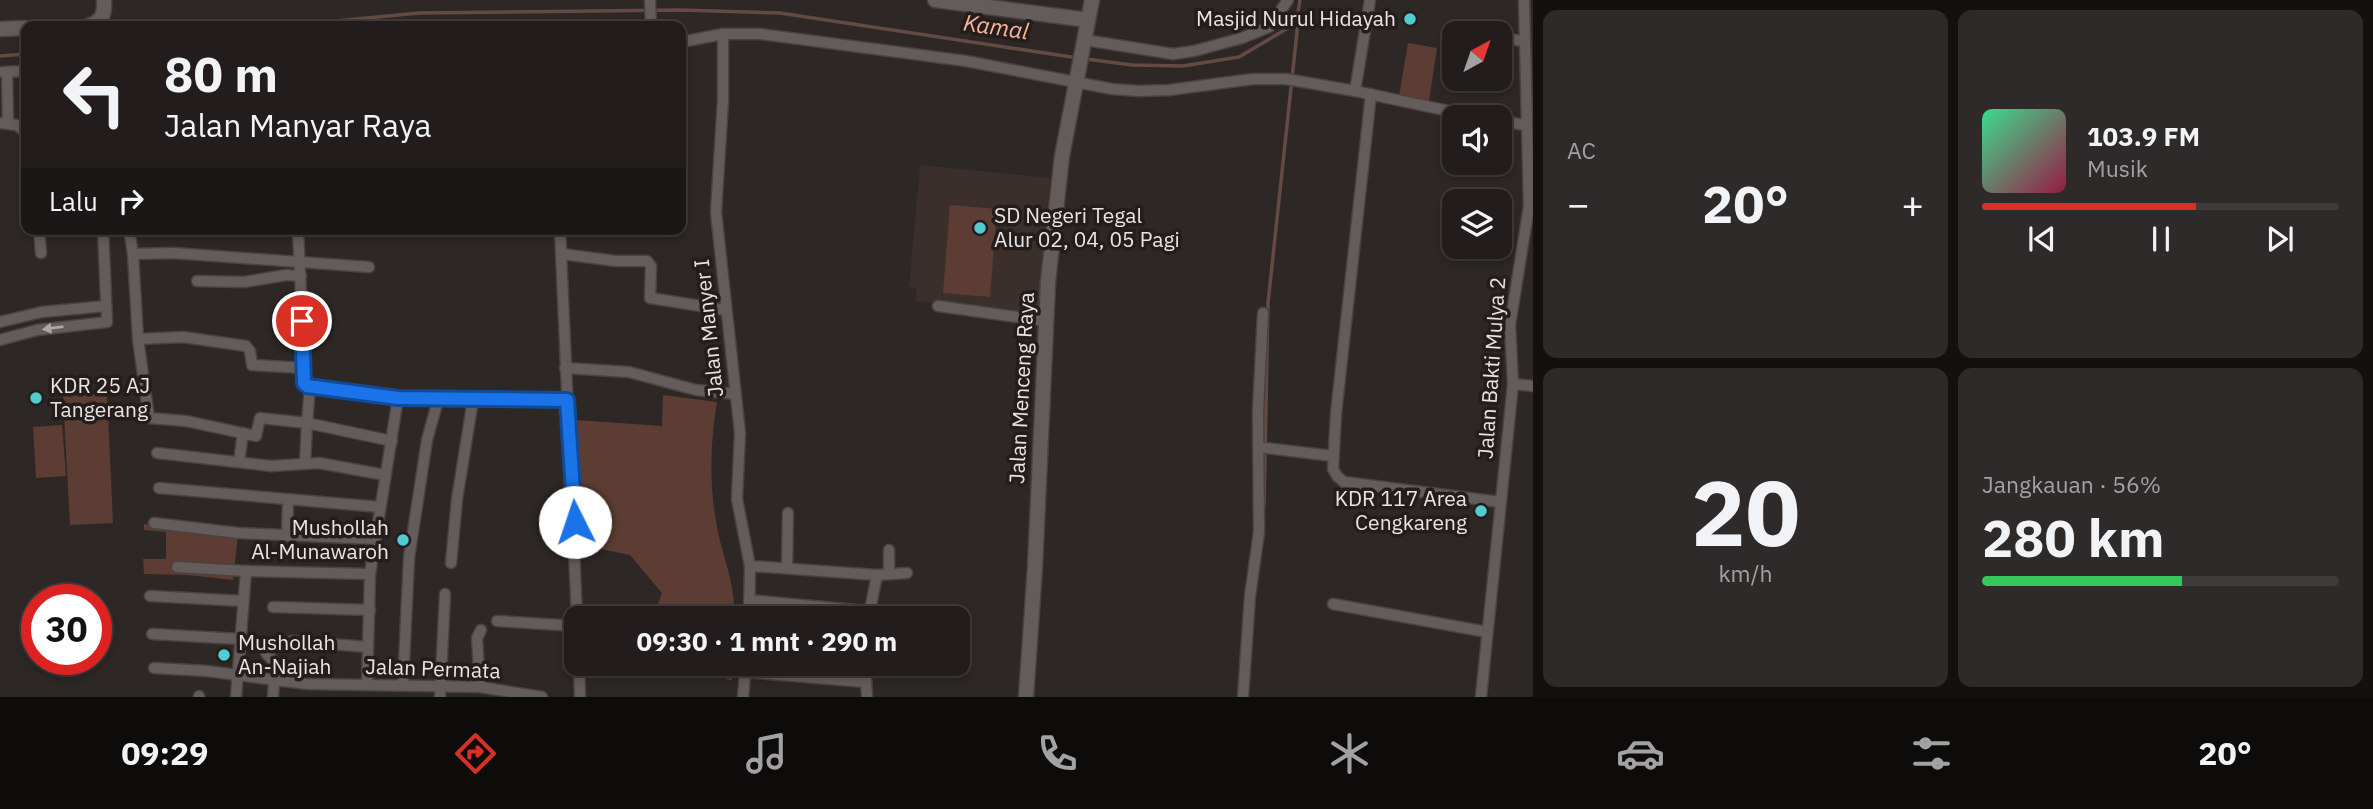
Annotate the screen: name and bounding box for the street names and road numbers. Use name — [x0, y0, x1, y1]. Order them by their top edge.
street label: Jalan Manyer I — [687, 258, 729, 399]
street label: Jalan Bakti Mulya 2 — [1471, 276, 1511, 460]
street label: Jalan Menceng Raya — [1002, 291, 1040, 485]
street label: Jalan Permata — [365, 652, 501, 684]

